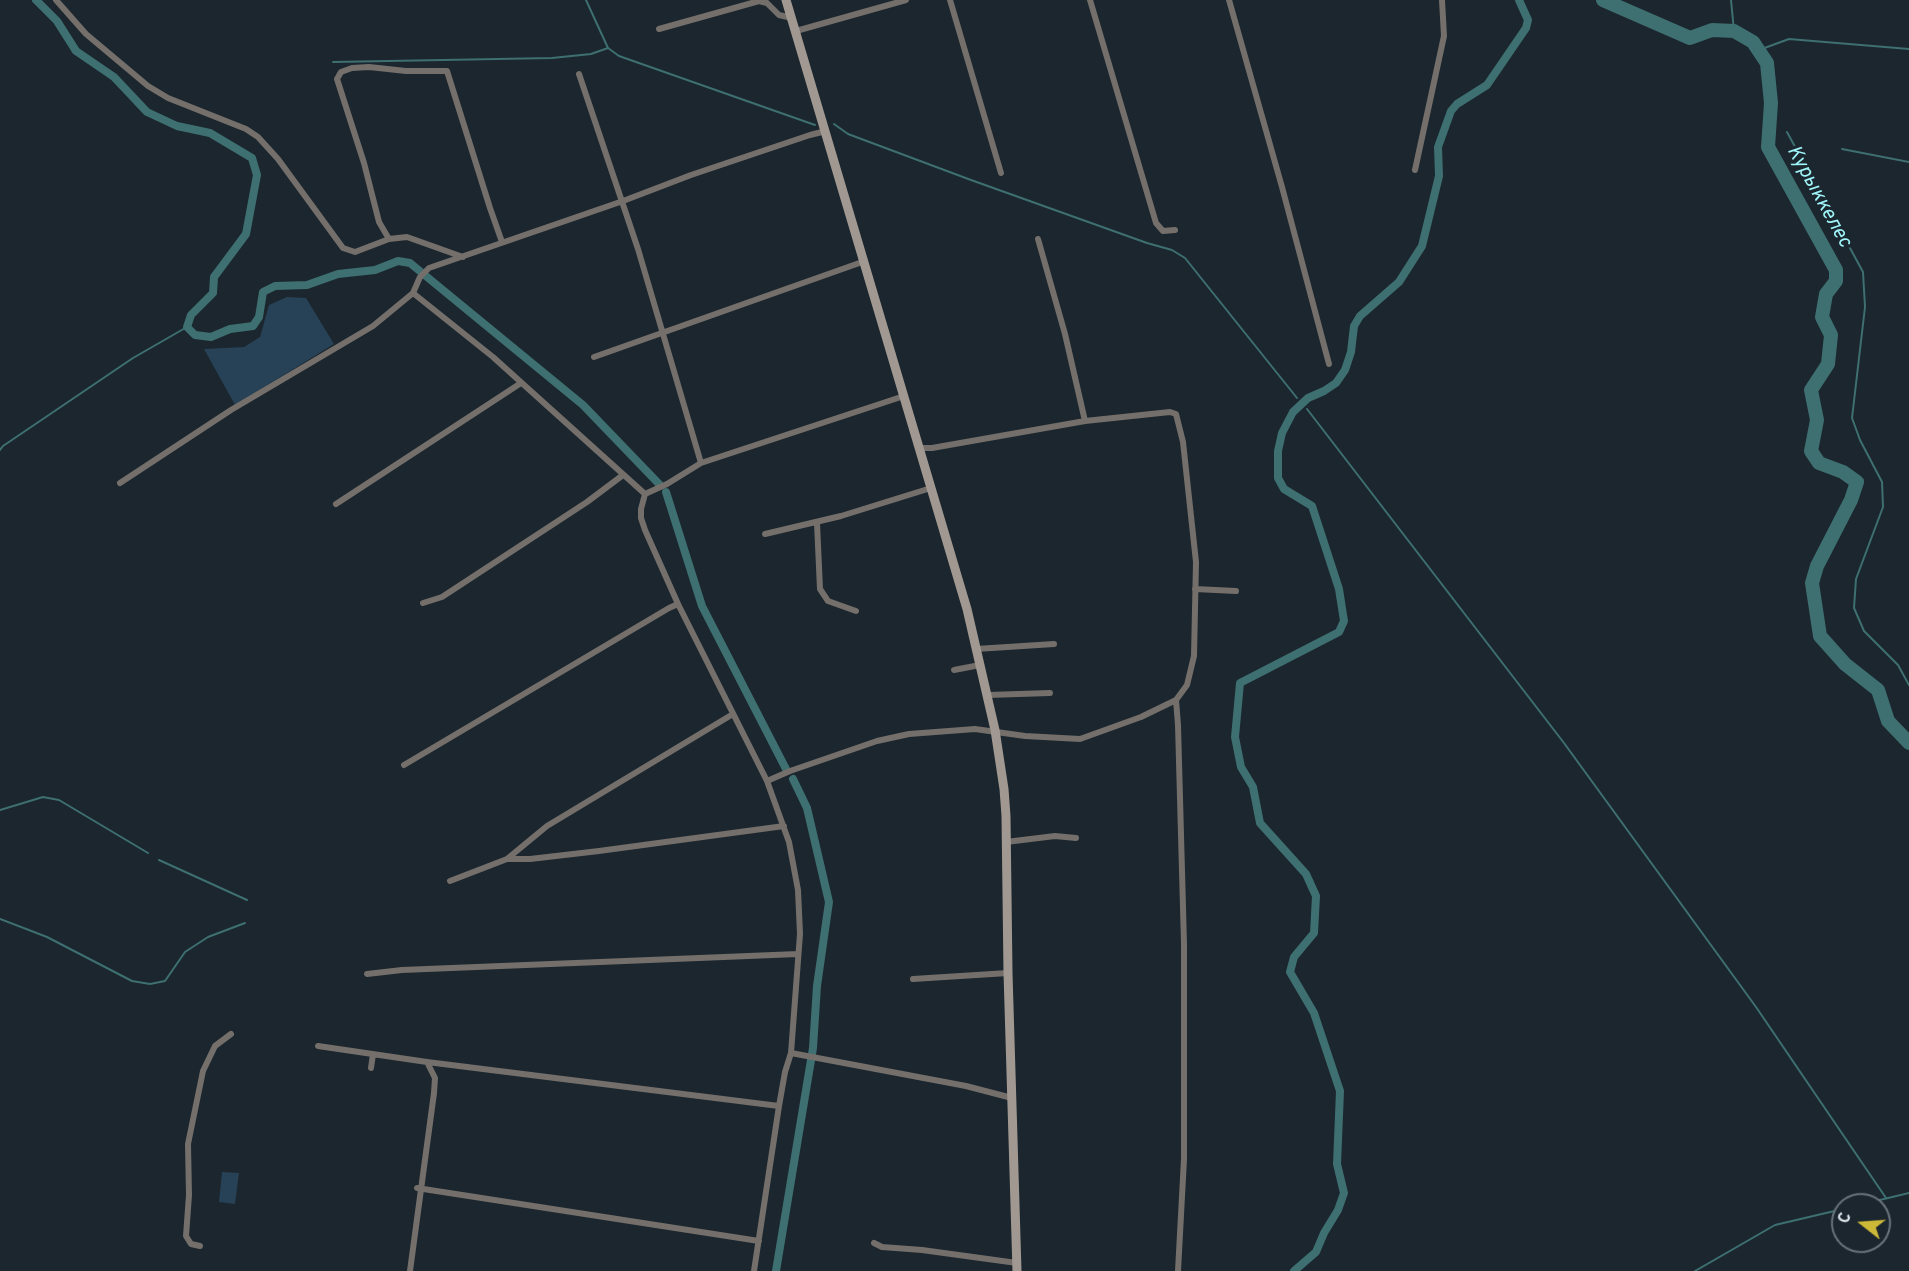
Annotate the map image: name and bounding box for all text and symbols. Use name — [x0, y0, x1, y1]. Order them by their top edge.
water label: Курыккелес — [1780, 142, 1856, 252]
north arrow — [1831, 1193, 1891, 1253]
text: С — [1835, 1211, 1857, 1226]

